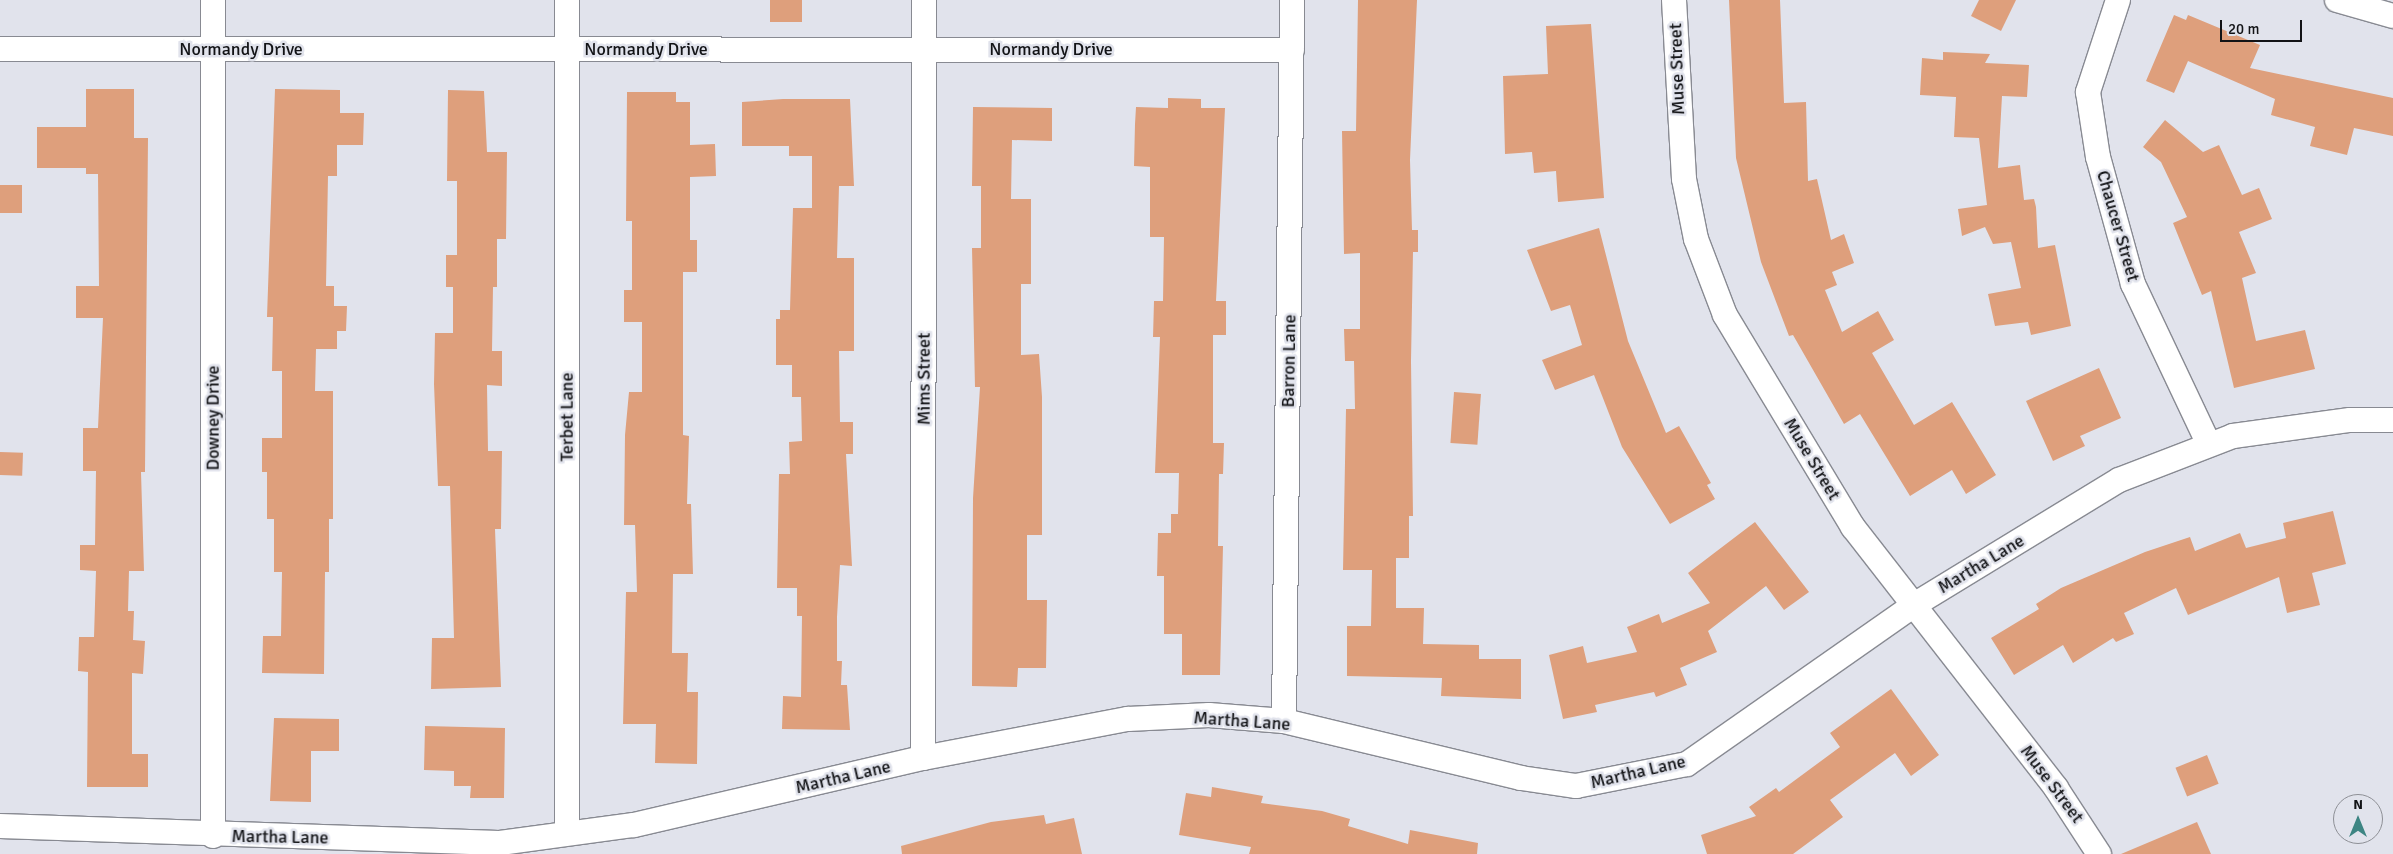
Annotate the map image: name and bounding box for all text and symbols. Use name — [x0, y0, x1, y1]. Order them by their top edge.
scale bar — [2223, 10, 2306, 42]
text: 20 m — [2228, 20, 2259, 38]
street label: Muse Street — [1665, 23, 1689, 115]
street label: Normandy Drive — [179, 38, 303, 60]
street label: Normandy Drive — [584, 38, 708, 60]
street label: Normandy Drive — [989, 38, 1113, 60]
street label: Chaucer Street — [2092, 168, 2144, 284]
street label: Barron Lane — [1277, 314, 1301, 408]
street label: Mims Street — [913, 333, 935, 425]
street label: Downey Drive — [202, 365, 224, 471]
street label: Terbet Lane — [556, 373, 578, 461]
street label: Muse Street — [1779, 414, 1845, 504]
street label: Martha Lane — [1934, 530, 2028, 598]
street label: Martha Lane — [1193, 707, 1291, 735]
street label: Muse Street — [2016, 741, 2088, 827]
street label: Martha Lane — [1588, 751, 1688, 793]
street label: Martha Lane — [793, 756, 893, 798]
north arrow — [2333, 794, 2383, 844]
text: N — [2353, 796, 2363, 813]
street label: Martha Lane — [231, 825, 329, 849]

